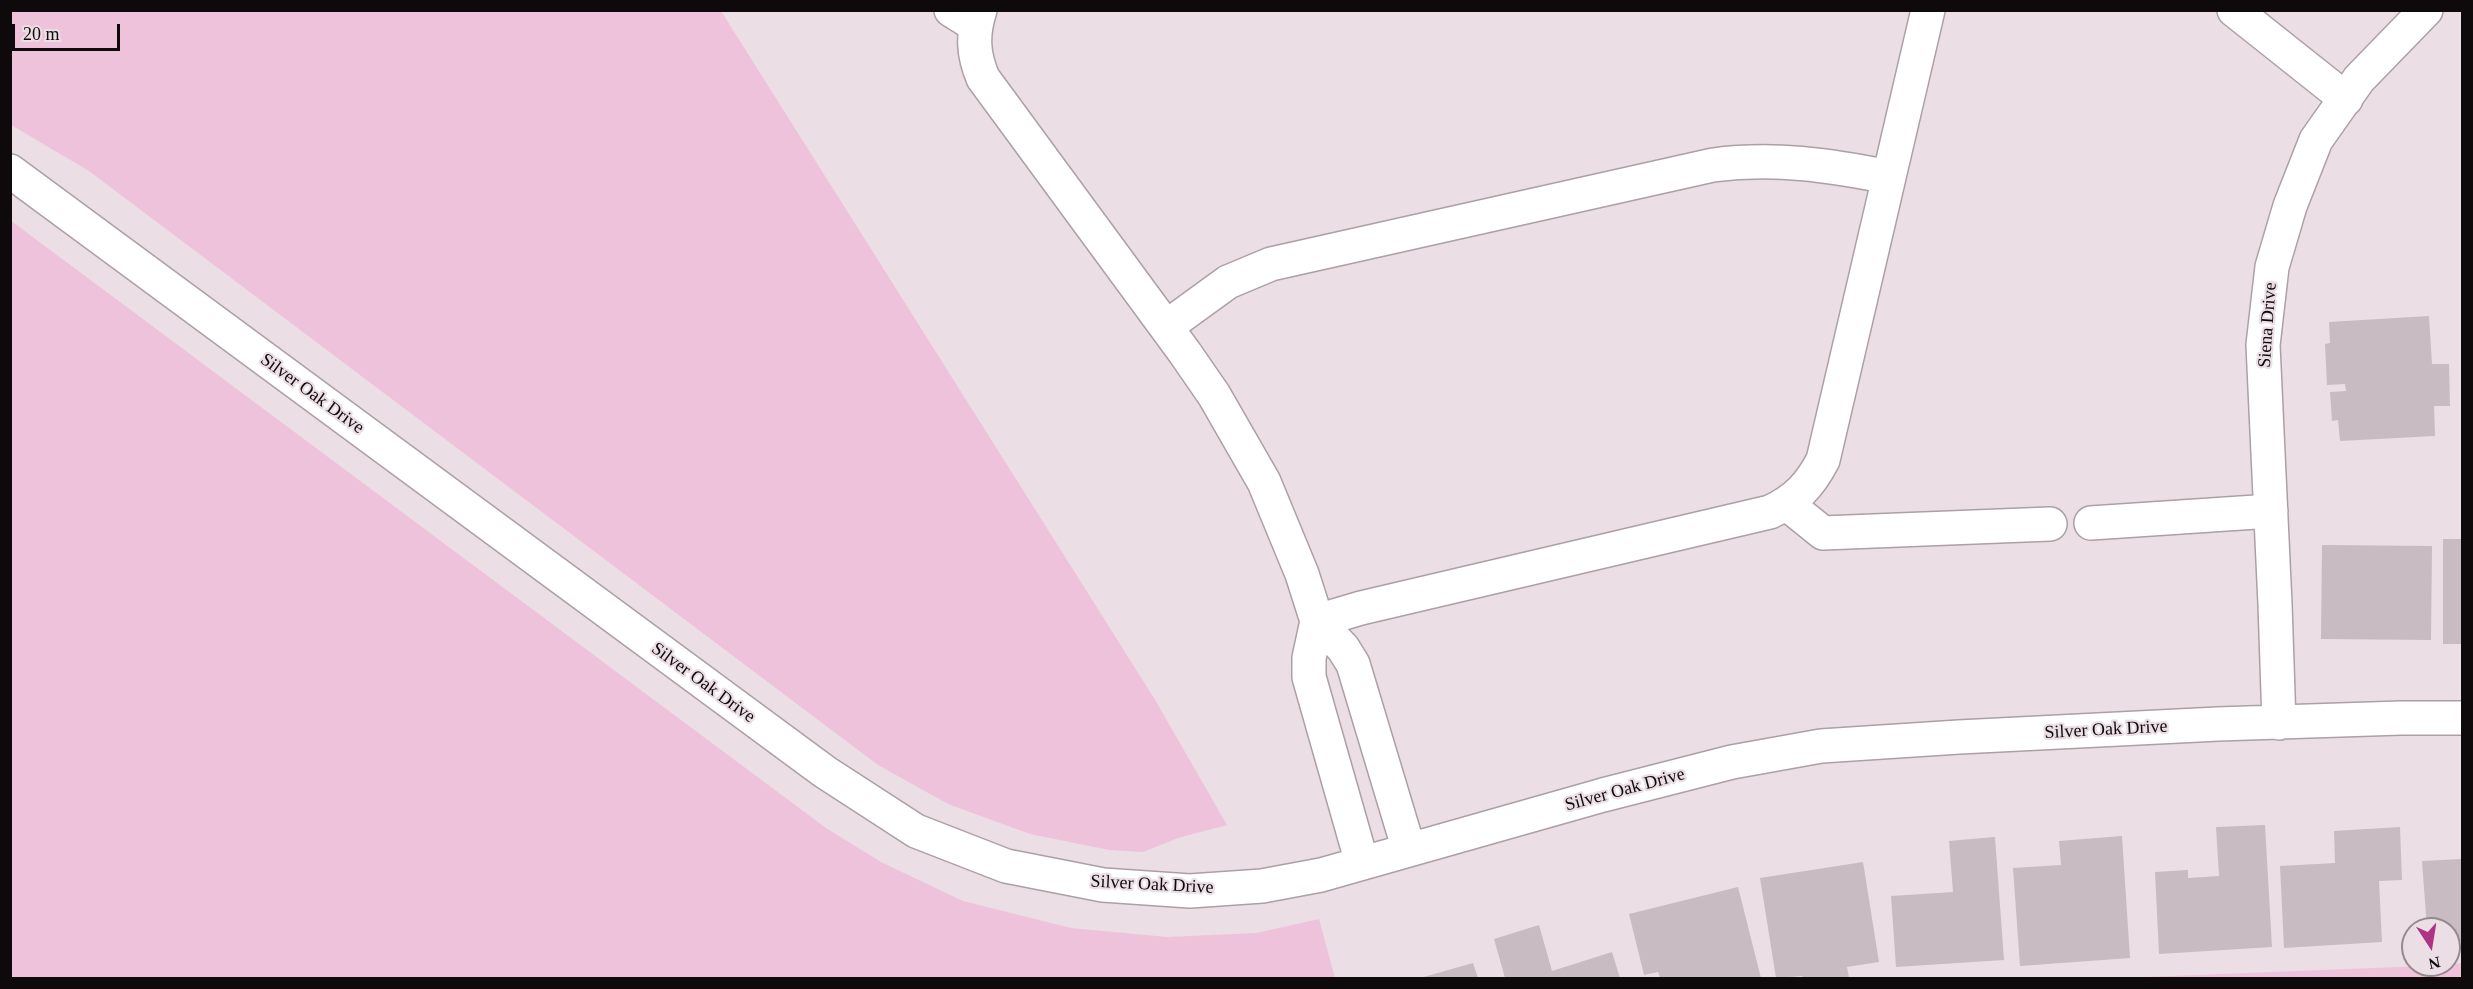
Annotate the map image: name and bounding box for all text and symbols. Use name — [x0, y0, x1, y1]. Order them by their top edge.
scale bar — [15, 12, 123, 50]
text: 20 m — [23, 24, 60, 44]
street label: Siena Drive — [2254, 282, 2282, 368]
street label: Silver Oak Drive — [256, 349, 368, 439]
street label: Silver Oak Drive — [647, 638, 759, 728]
street label: Silver Oak Drive — [2044, 716, 2168, 744]
street label: Silver Oak Drive — [1563, 764, 1687, 816]
street label: Silver Oak Drive — [1090, 871, 1214, 899]
north arrow — [2401, 917, 2461, 977]
text: N — [2427, 954, 2442, 973]

